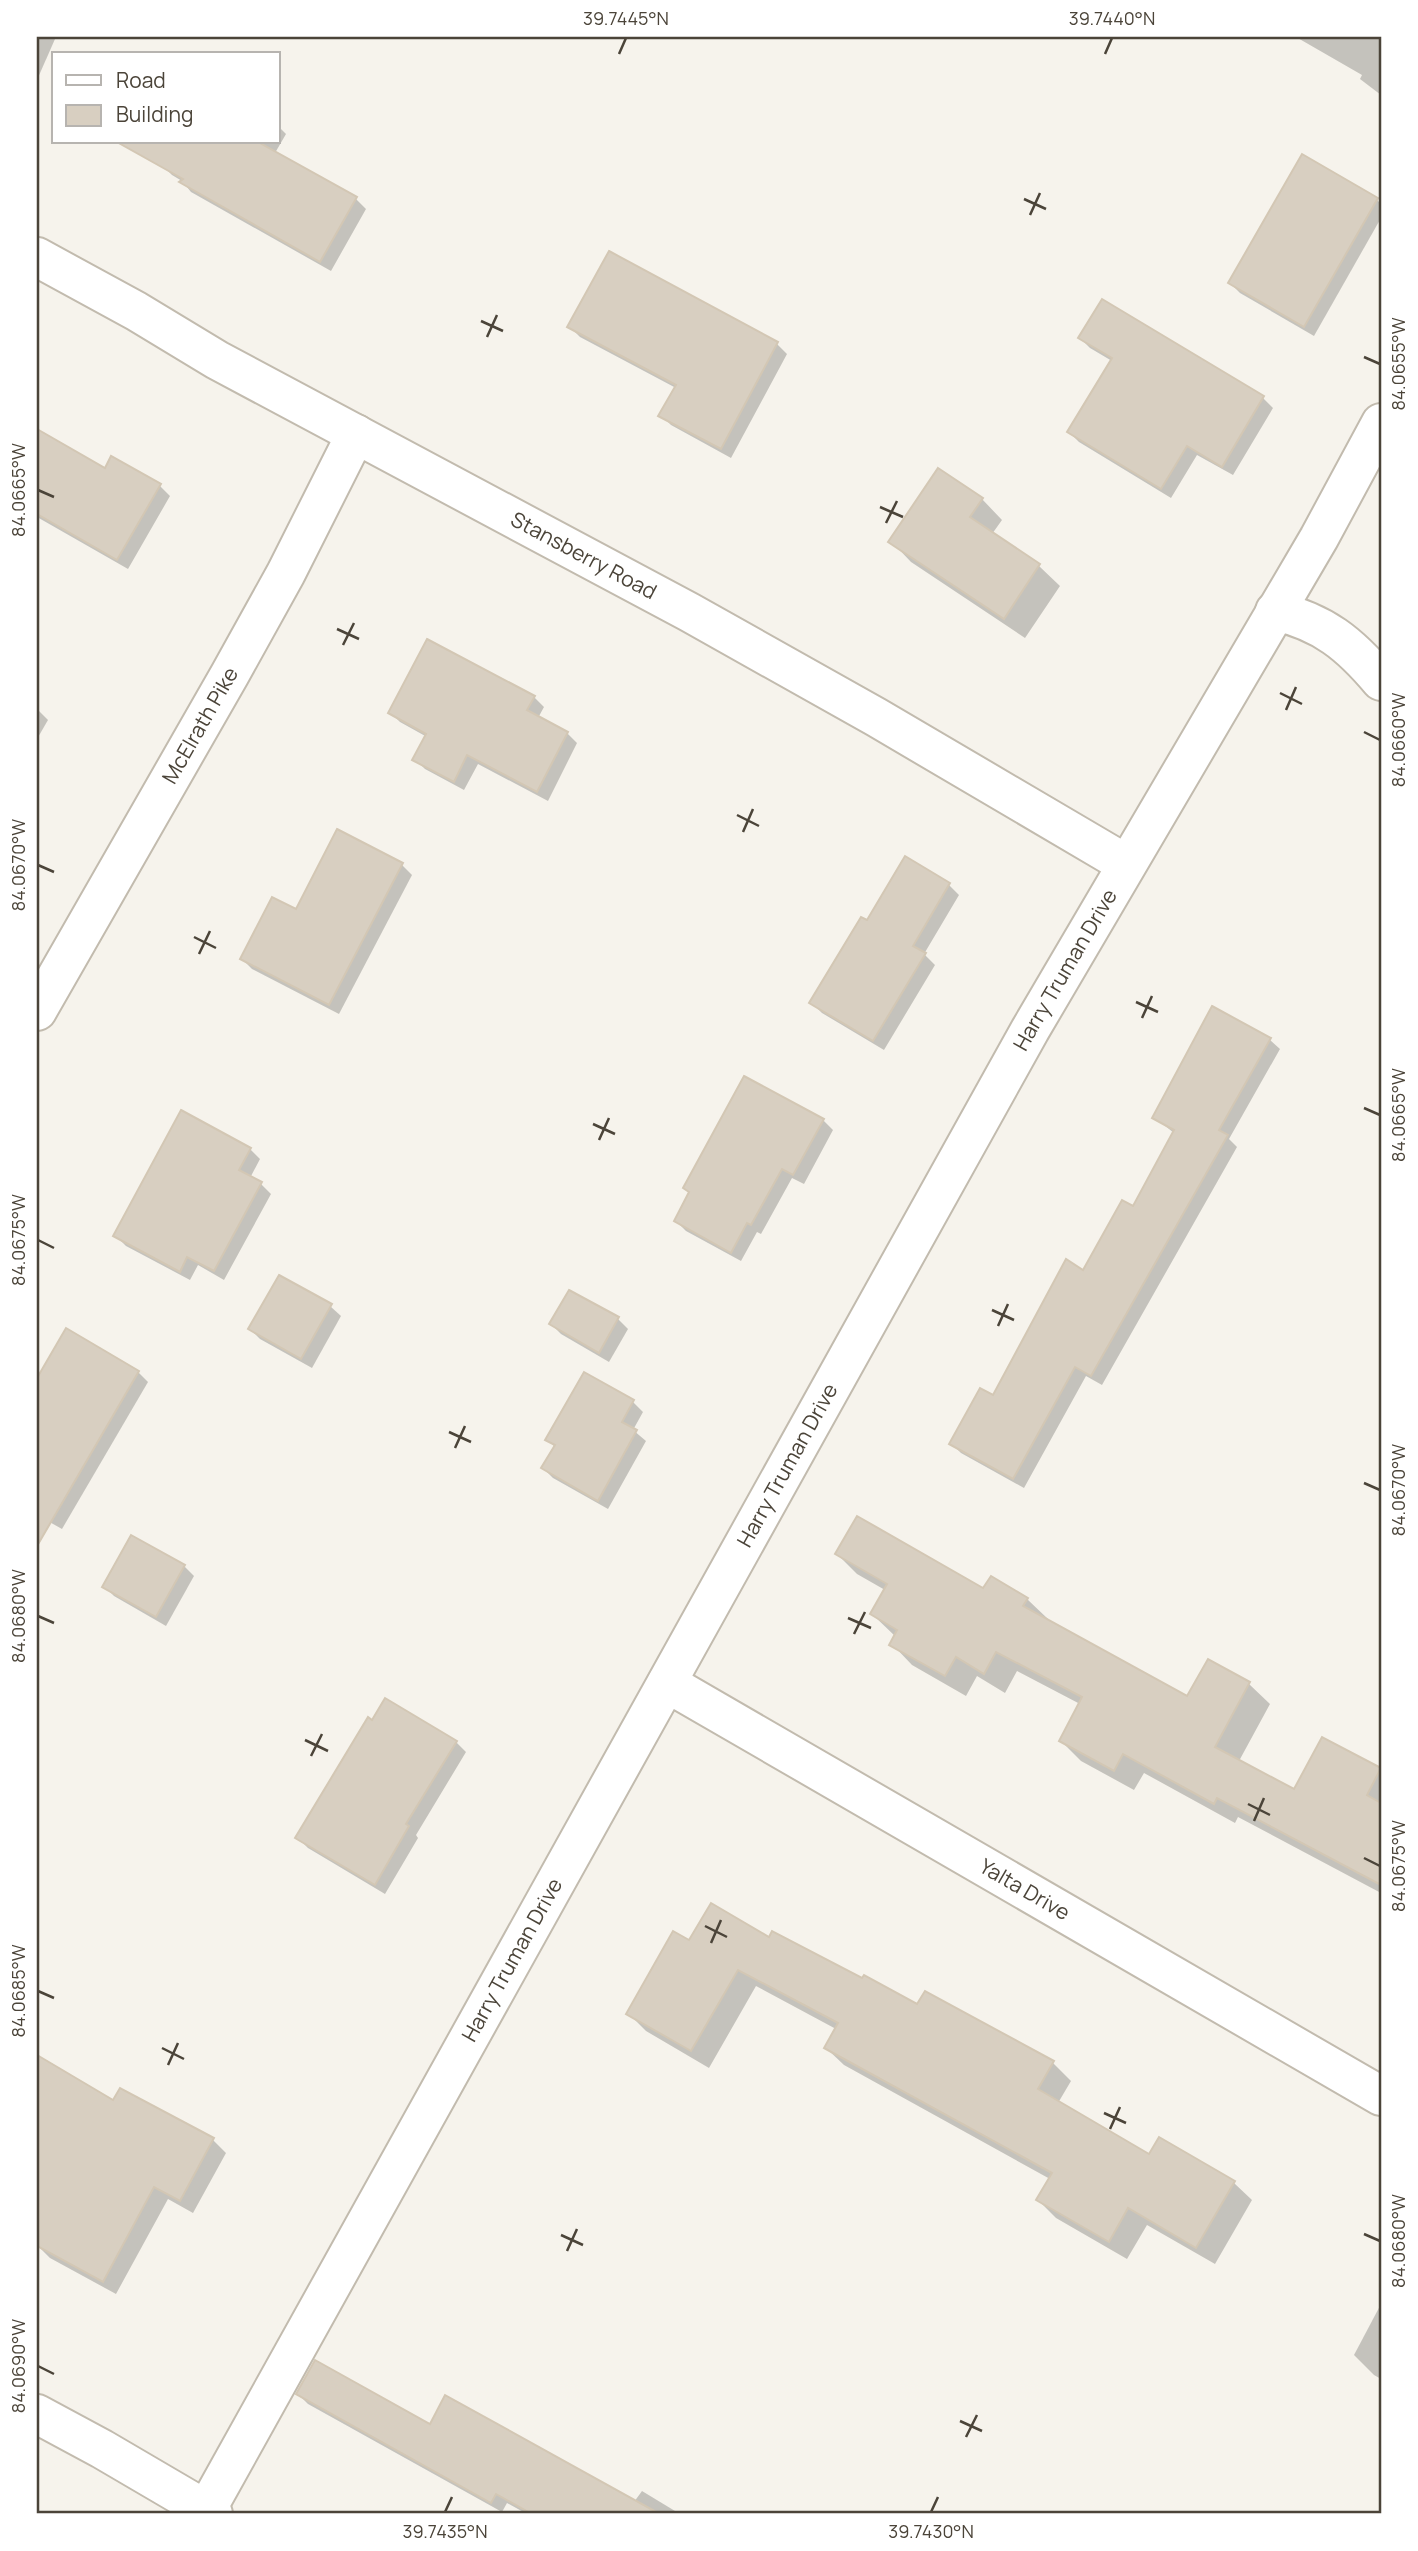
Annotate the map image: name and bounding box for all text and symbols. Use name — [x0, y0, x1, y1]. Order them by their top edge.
text: 39.7445°N — [583, 6, 669, 30]
text: 39.7440°N — [1069, 6, 1155, 30]
legend — [52, 52, 280, 144]
text: Road — [116, 66, 166, 94]
text: Building — [116, 100, 193, 128]
text: 84.0655°W — [1386, 317, 1410, 411]
text: 84.0665°W — [6, 443, 30, 537]
street label: Stansberry Road — [506, 504, 662, 605]
street label: McElrath Pike — [155, 662, 244, 788]
text: 84.0660°W — [1386, 693, 1410, 787]
text: 84.0670°W — [6, 819, 30, 911]
street label: Harry Truman Drive — [1006, 883, 1123, 1056]
text: 84.0665°W — [1386, 1068, 1410, 1162]
text: 84.0675°W — [6, 1194, 30, 1286]
street label: Harry Truman Drive — [730, 1378, 844, 1552]
text: 84.0670°W — [1386, 1444, 1410, 1536]
text: 84.0680°W — [6, 1569, 30, 1663]
text: 84.0675°W — [1386, 1820, 1410, 1912]
street label: Yalta Drive — [975, 1852, 1075, 1926]
street label: Harry Truman Drive — [455, 1873, 568, 2046]
text: 84.0685°W — [6, 1944, 30, 2038]
text: 84.0680°W — [1386, 2194, 1410, 2288]
text: 84.0690°W — [6, 2319, 30, 2413]
text: 39.7435°N — [402, 2519, 488, 2543]
text: 39.7430°N — [888, 2519, 974, 2543]

